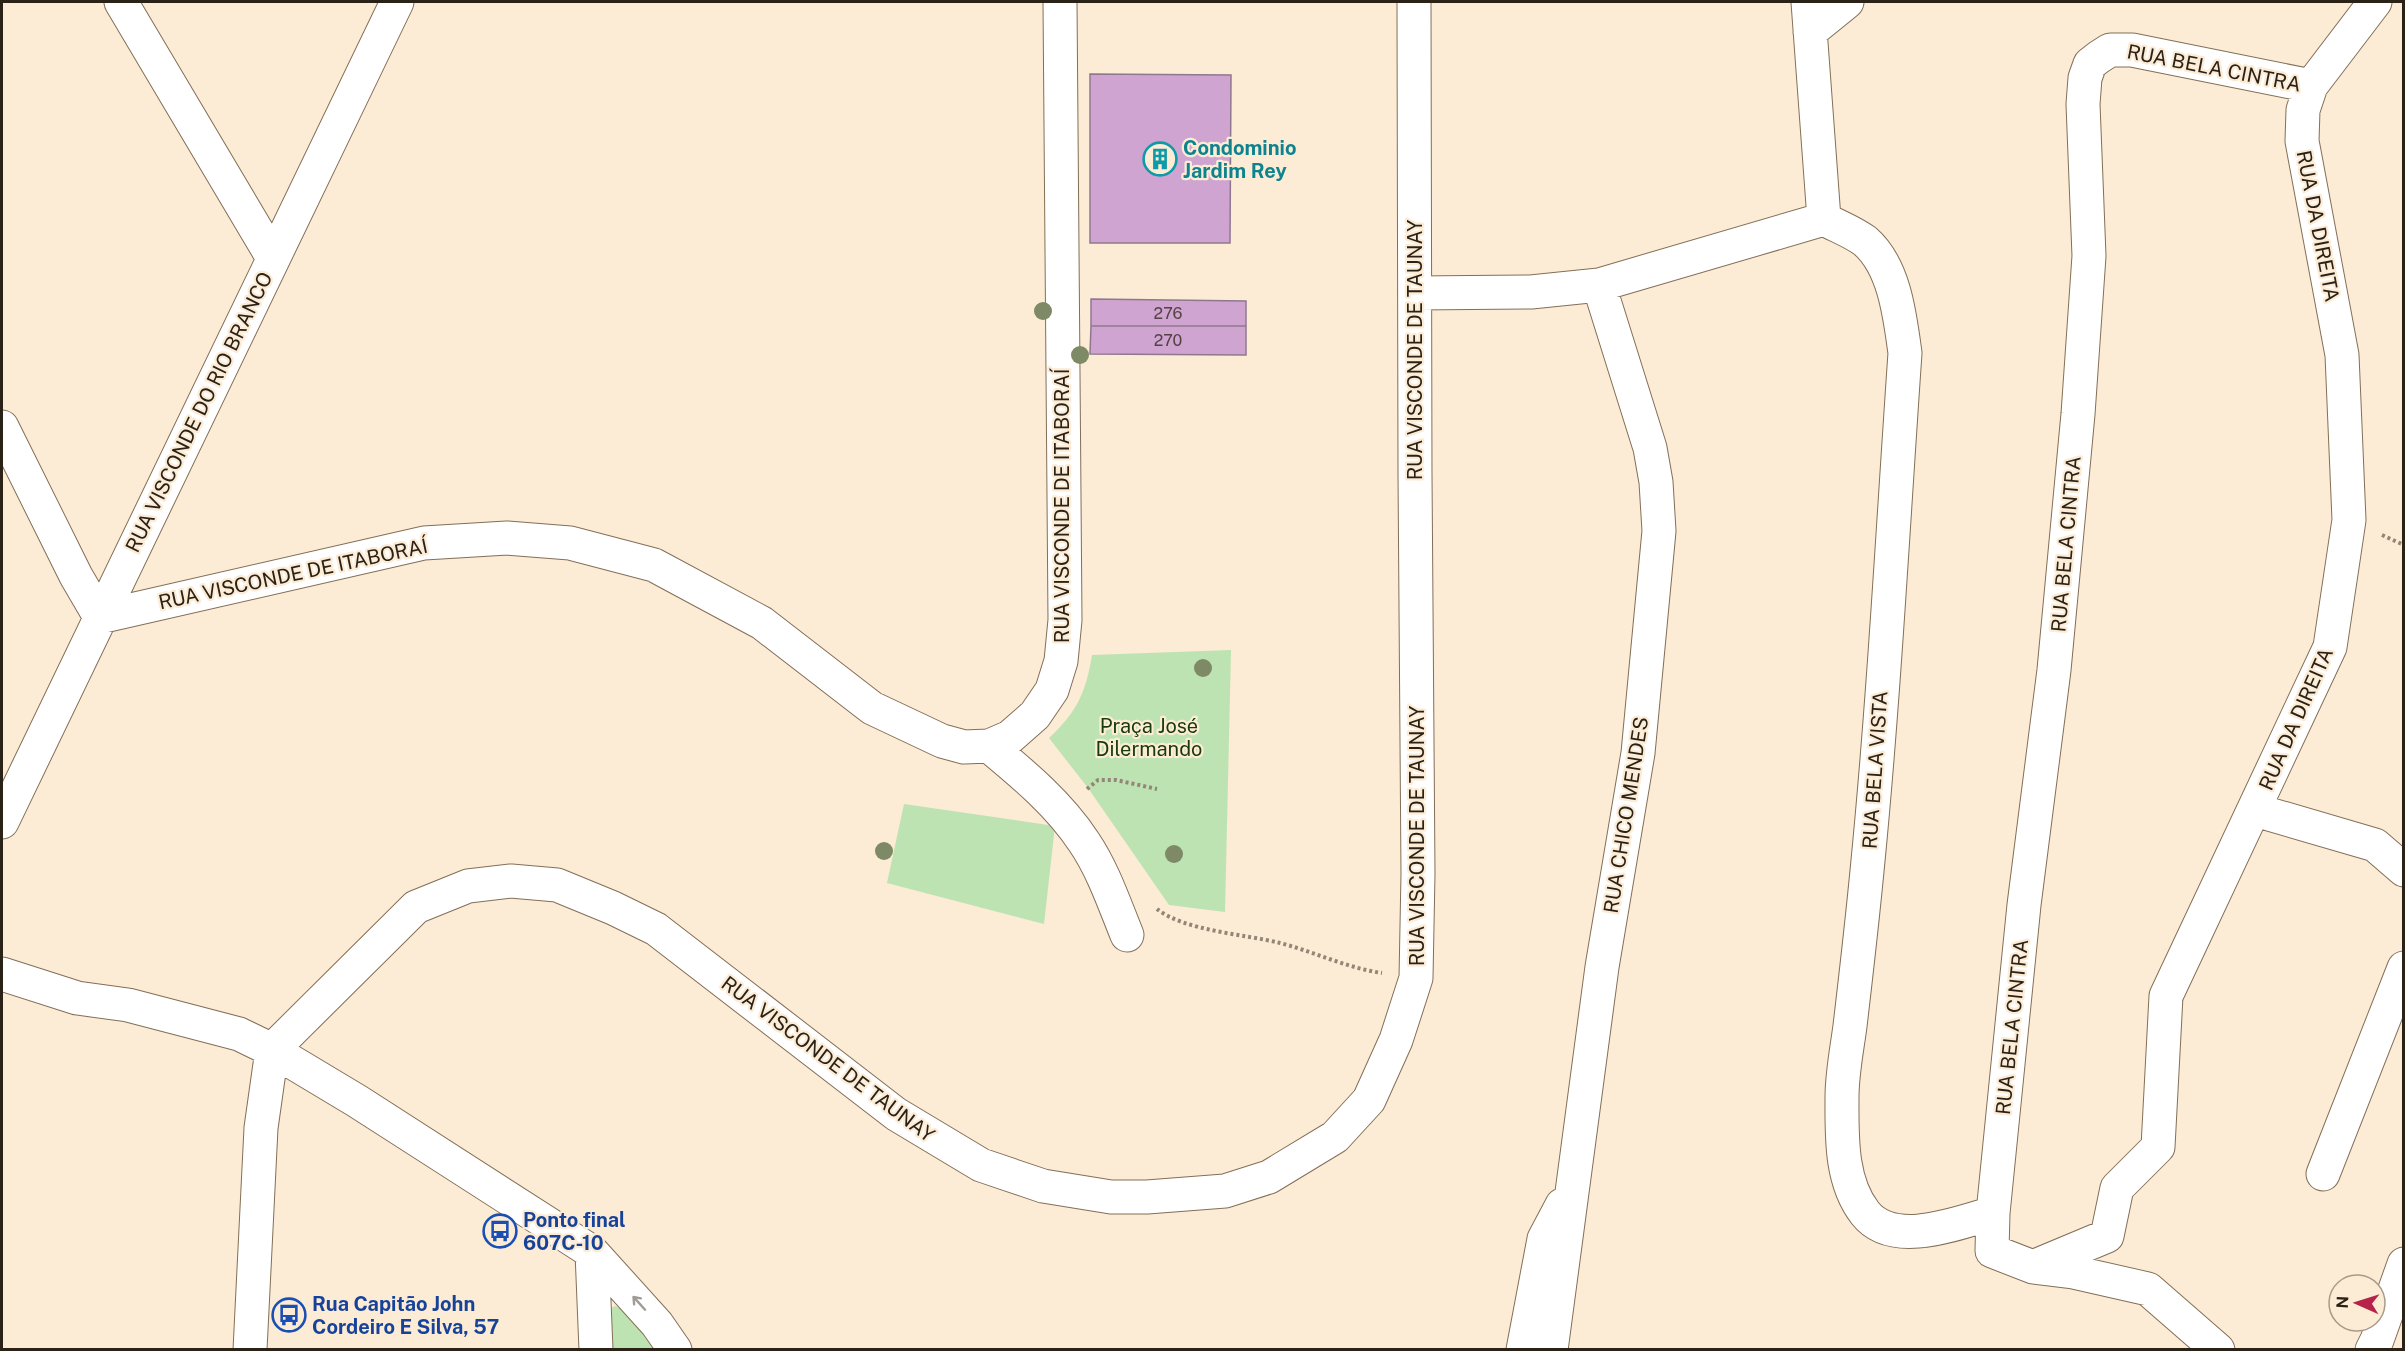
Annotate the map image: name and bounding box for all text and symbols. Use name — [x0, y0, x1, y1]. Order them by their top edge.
street label: RUA BELA CINTRA — [2125, 39, 2303, 97]
place label: Condominio Jardim Rey — [1183, 136, 1296, 183]
building icon: Condominio Jardim Rey — [1142, 141, 1178, 177]
street label: RUA DA DIREITA — [2292, 148, 2344, 304]
street label: RUA VISCONDE DE TAUNAY — [1403, 220, 1427, 480]
street label: RUA VISCONDE DO RIO BRANCO — [120, 268, 278, 556]
house number: 276 — [1154, 304, 1182, 323]
house number: 270 — [1154, 331, 1183, 350]
street label: RUA VISCONDE DE ITABORAÍ — [1049, 367, 1074, 643]
street label: RUA BELA CINTRA — [2046, 455, 2086, 633]
street label: RUA VISCONDE DE ITABORAÍ — [156, 532, 431, 614]
street label: RUA DA DIREITA — [2254, 644, 2338, 794]
street label: RUA BELA VISTA — [1857, 690, 1893, 850]
street label: RUA VISCONDE DE TAUNAY — [1405, 706, 1429, 966]
park label: Praça José Dilermando — [1096, 714, 1202, 761]
street label: RUA CHICO MENDES — [1599, 715, 1653, 915]
street label: RUA BELA CINTRA — [1991, 938, 2033, 1116]
street label: RUA VISCONDE DE TAUNAY — [717, 971, 939, 1147]
place label: Ponto final 607C-10 — [523, 1208, 626, 1255]
bus stop icon: Ponto final 607C-10 — [482, 1213, 518, 1249]
north arrow — [2327, 1273, 2387, 1333]
place label: Rua Capitão John Cordeiro E Silva, 57 — [312, 1292, 499, 1339]
text: N — [2333, 1295, 2352, 1309]
one-way arrow — [632, 1296, 646, 1311]
bus stop icon: Rua Capitão John Cordeiro E Silva, 57 — [271, 1297, 307, 1333]

